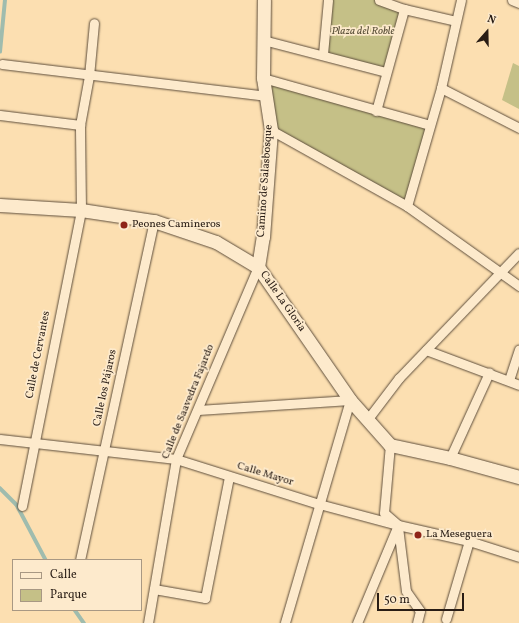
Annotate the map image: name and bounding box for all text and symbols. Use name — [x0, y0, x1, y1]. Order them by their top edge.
north arrow — [467, 12, 507, 52]
text: N — [485, 12, 498, 29]
park label: Plaza del Roble — [331, 25, 395, 39]
street label: Camino de Salasbosque — [255, 124, 277, 238]
place label: Peones Camineros — [132, 218, 221, 232]
marker: Peones Camineros — [119, 220, 129, 230]
street label: Calle La Gloria — [256, 269, 308, 335]
street label: Calle de Cervantes — [24, 310, 54, 400]
street label: Calle de Saavedra Fajardo — [160, 343, 218, 461]
street label: Calle los Pájaros — [91, 348, 121, 428]
street label: Calle Mayor — [235, 460, 295, 490]
place label: La Meseguera — [426, 528, 492, 542]
marker: La Meseguera — [413, 530, 423, 540]
legend — [12, 559, 142, 611]
text: Calle — [50, 567, 77, 583]
scale bar — [379, 585, 466, 611]
text: Parque — [50, 587, 87, 603]
text: 50 m — [384, 592, 410, 608]

